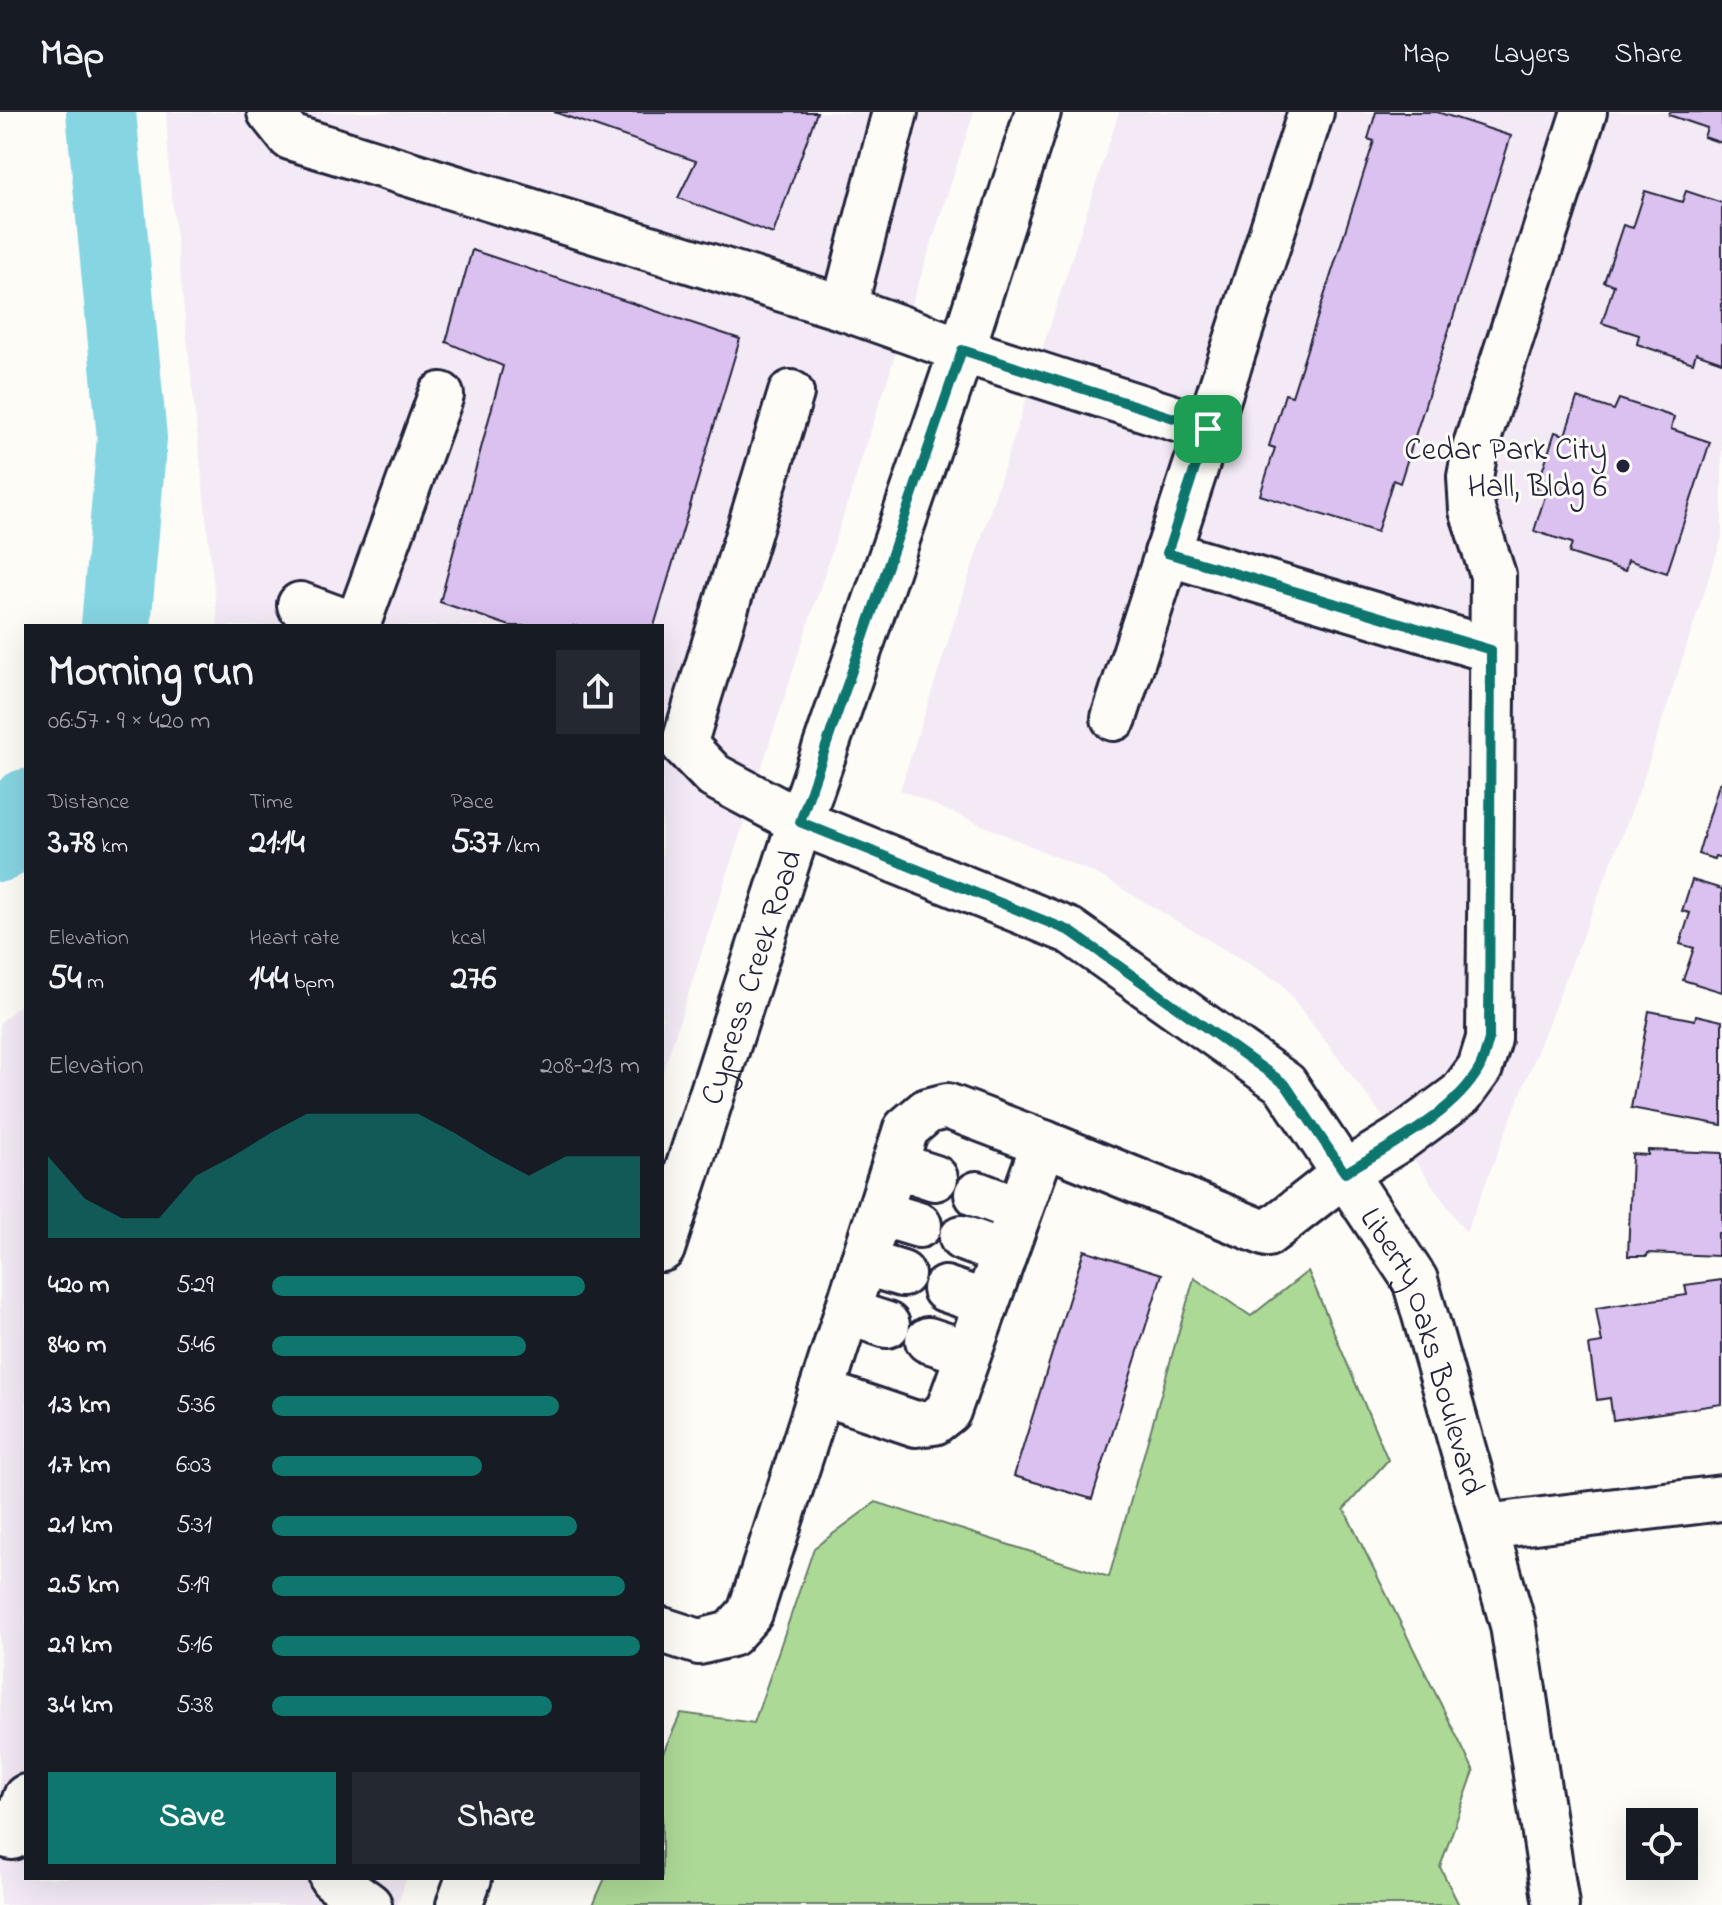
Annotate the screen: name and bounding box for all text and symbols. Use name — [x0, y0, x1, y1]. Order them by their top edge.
text: Map — [40, 27, 104, 83]
text: Map — [1402, 35, 1450, 76]
text: Layers — [1494, 35, 1570, 76]
text: Share — [1614, 35, 1682, 76]
pin — [1174, 395, 1242, 463]
icon: arrive — [1186, 407, 1230, 451]
place label: Cedar Park City Hall, Bldg 6 — [1404, 428, 1607, 512]
marker: Cedar Park City Hall, Bldg 6 — [1614, 457, 1632, 475]
text: Morning run — [48, 641, 254, 705]
button: share — [556, 650, 640, 734]
text: 06:57 · 9 × 420 m — [48, 703, 210, 741]
text: Distance — [48, 787, 129, 819]
text: Time — [249, 787, 293, 819]
text: Pace — [451, 787, 494, 819]
text: 3.78 — [48, 819, 96, 869]
text: 21:14 — [249, 819, 305, 869]
text: 5:37 — [451, 819, 501, 869]
text: km — [96, 831, 128, 863]
text: /km — [501, 831, 540, 863]
street label: Cypress Creek Road — [690, 844, 816, 1111]
text: Elevation — [48, 923, 129, 955]
text: Heart rate — [249, 923, 340, 955]
text: kcal — [451, 923, 486, 955]
text: 54 — [48, 955, 81, 1005]
text: 144 — [249, 955, 288, 1005]
text: 276 — [451, 955, 497, 1005]
text: m — [81, 967, 104, 999]
text: bpm — [288, 967, 334, 999]
text: Elevation — [48, 1048, 144, 1086]
text: 208–213 m — [540, 1048, 640, 1086]
street label: Liberty Oaks Boulevard — [1346, 1199, 1495, 1501]
text: 420 m — [48, 1267, 110, 1305]
text: 5:29 — [176, 1267, 214, 1305]
text: 840 m — [48, 1327, 106, 1365]
text: 5:46 — [176, 1327, 215, 1365]
text: 1.3 km — [48, 1387, 110, 1425]
text: 5:36 — [176, 1387, 215, 1425]
text: 1.7 km — [48, 1447, 110, 1485]
text: 6:03 — [176, 1447, 212, 1485]
text: 2.1 km — [48, 1507, 113, 1545]
text: 5:31 — [176, 1507, 212, 1545]
text: 2.5 km — [48, 1567, 119, 1605]
text: 5:19 — [176, 1567, 209, 1605]
text: 2.9 km — [48, 1627, 112, 1665]
text: 5:16 — [176, 1627, 213, 1665]
text: 3.4 km — [48, 1687, 113, 1725]
text: 5:38 — [176, 1687, 214, 1725]
button: Save — [48, 1772, 336, 1864]
button: Share — [352, 1772, 640, 1864]
map controls — [1626, 1808, 1698, 1880]
button: locate — [1626, 1808, 1698, 1880]

